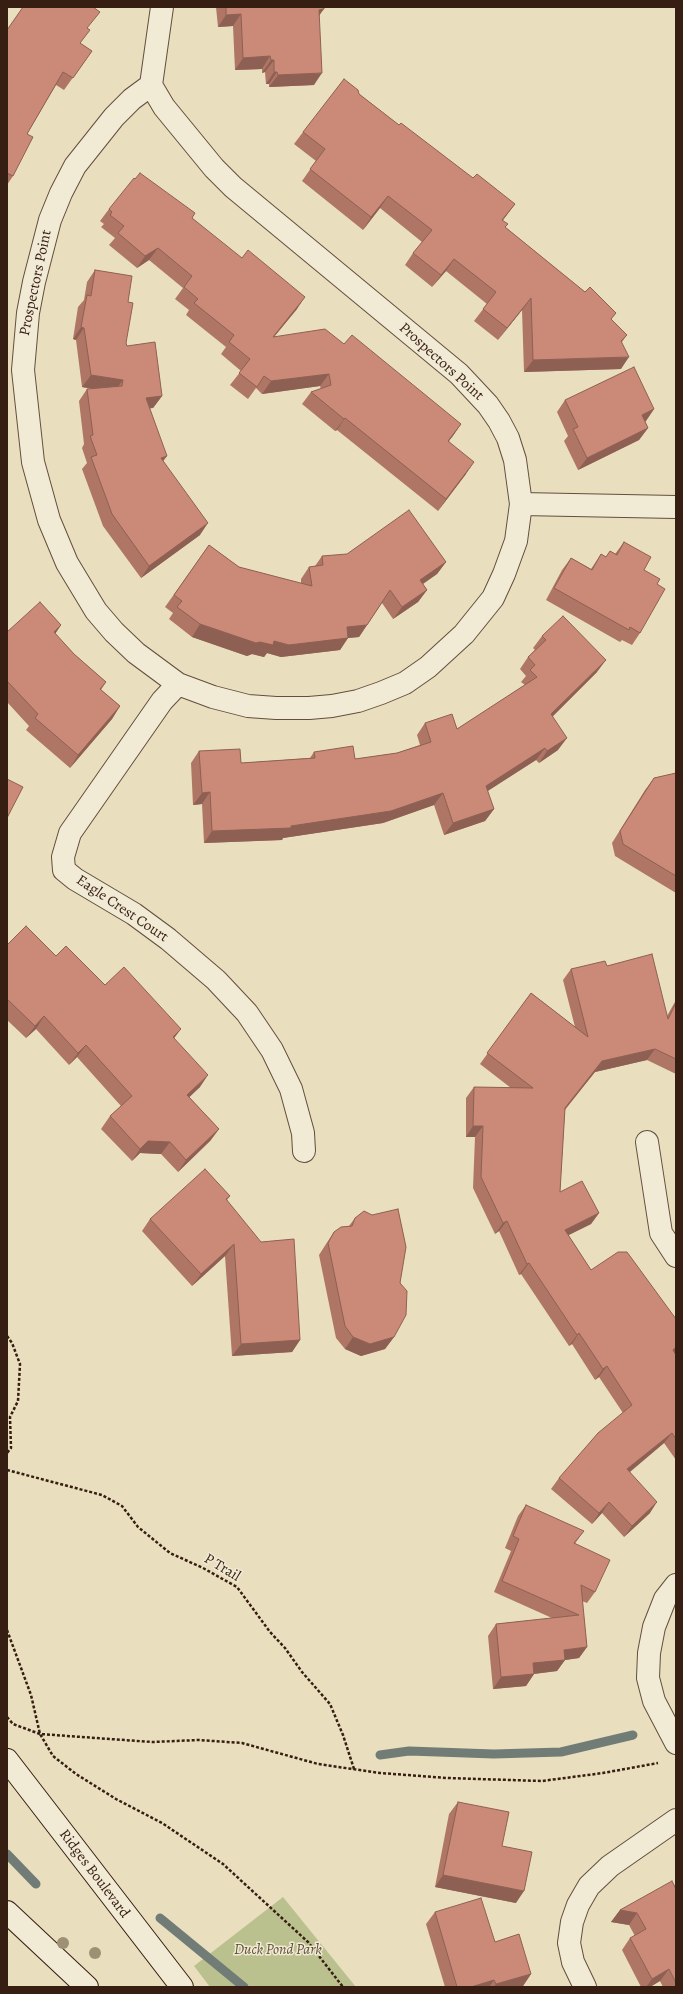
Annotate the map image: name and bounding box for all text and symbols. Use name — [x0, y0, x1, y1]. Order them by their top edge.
street label: Prospectors Point — [16, 228, 56, 338]
street label: Prospectors Point — [395, 319, 487, 405]
street label: Eagle Crest Court — [73, 872, 171, 946]
street label: P Trail — [200, 1550, 244, 1586]
street label: Ridges Boulevard — [55, 1826, 133, 1922]
park label: Duck Pond Park — [234, 1941, 322, 1959]

